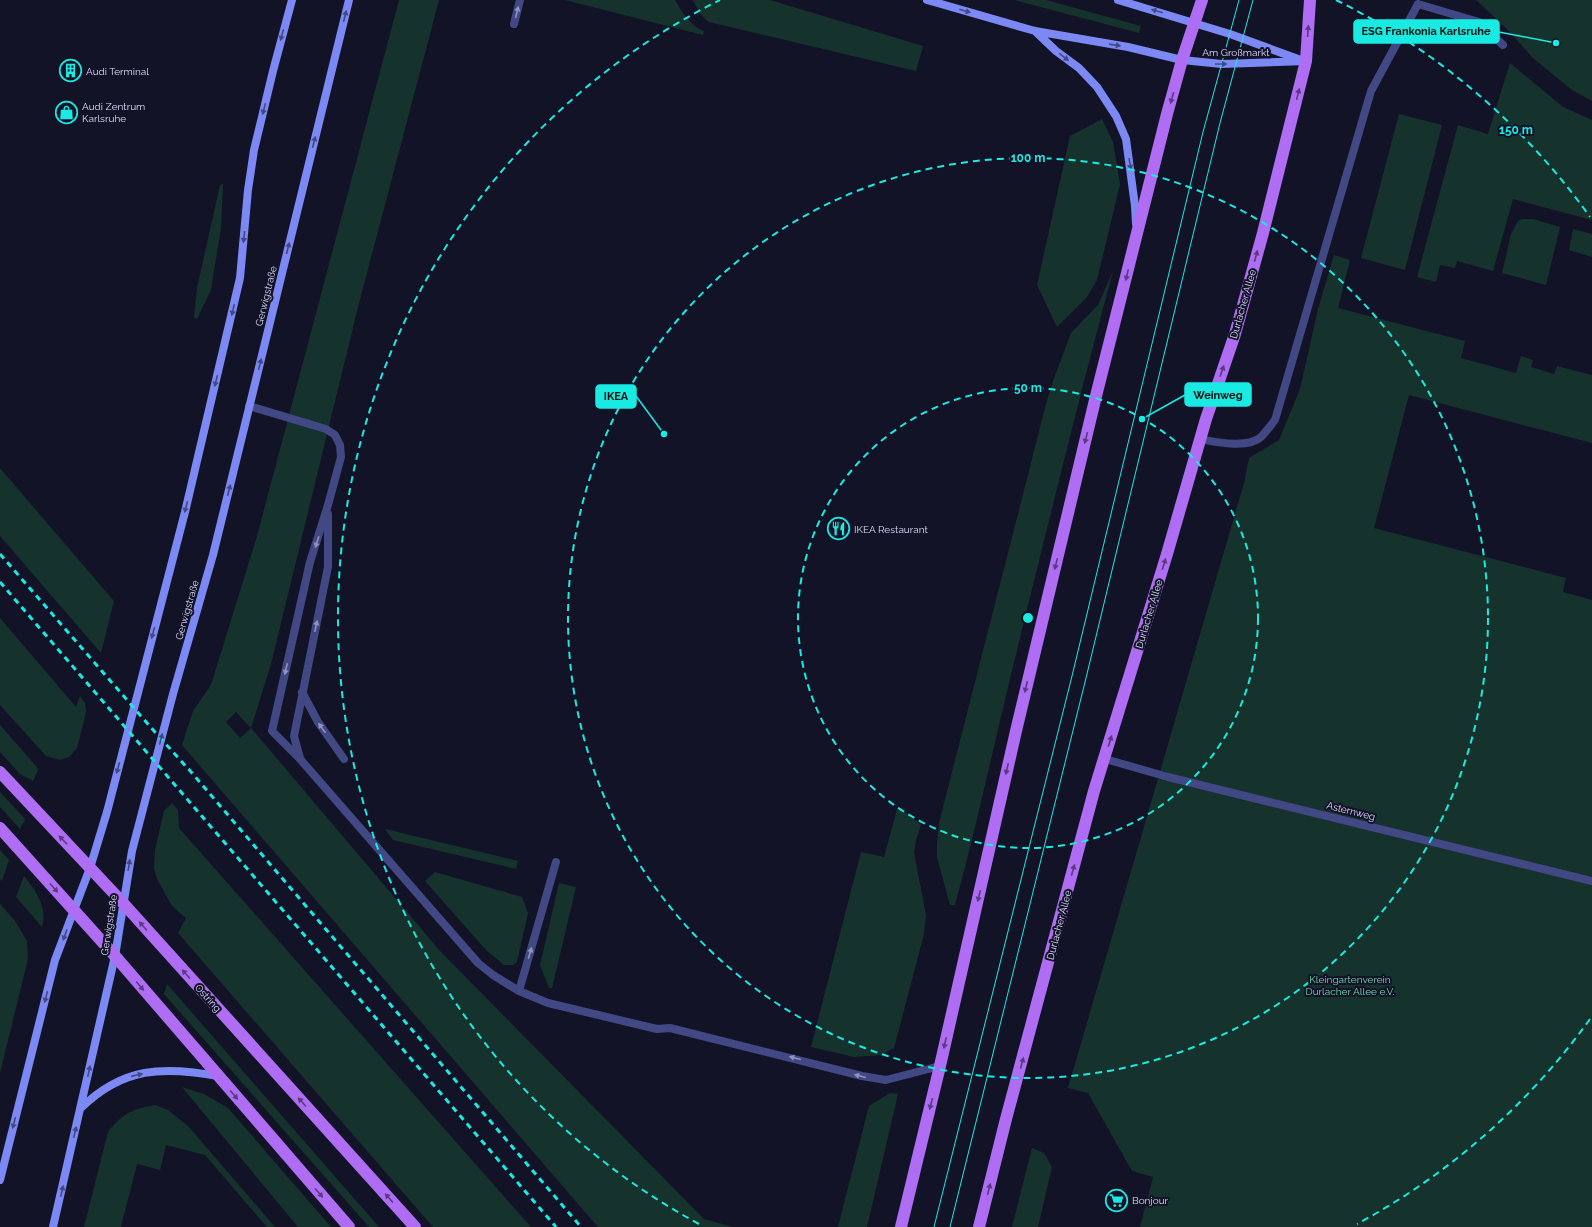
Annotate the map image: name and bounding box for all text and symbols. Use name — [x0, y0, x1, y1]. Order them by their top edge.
one-way arrow — [514, 6, 520, 18]
one-way arrow — [959, 8, 971, 14]
one-way arrow — [1151, 8, 1163, 14]
one-way arrow — [343, 9, 349, 22]
callout: ESG Frankonia Karlsruhe — [1354, 20, 1499, 43]
one-way arrow — [1304, 25, 1311, 37]
text: ESG Frankonia Karlsruhe — [1361, 25, 1491, 38]
one-way arrow — [279, 29, 285, 42]
one-way arrow — [1109, 42, 1121, 48]
street label: Am Großmarkt — [1202, 47, 1270, 58]
one-way arrow — [1058, 53, 1069, 61]
building icon: Audi Terminal — [58, 58, 84, 84]
one-way arrow — [1215, 61, 1228, 67]
place label: Audi Terminal — [86, 66, 149, 77]
one-way arrow — [1295, 88, 1301, 100]
one-way arrow — [1169, 92, 1175, 104]
shop icon: Audi Zentrum Karlsruhe — [53, 99, 79, 125]
place label: Audi Zentrum Karlsruhe — [82, 101, 145, 124]
one-way arrow — [260, 102, 266, 115]
text: 150 m — [1499, 123, 1533, 137]
one-way arrow — [311, 136, 317, 148]
text: 100 m — [1011, 151, 1045, 165]
one-way arrow — [1127, 158, 1133, 170]
one-way arrow — [241, 231, 248, 243]
one-way arrow — [286, 242, 292, 254]
one-way arrow — [1254, 250, 1260, 262]
street label: Gerwigstraße — [253, 265, 279, 327]
one-way arrow — [1124, 268, 1130, 281]
street label: Durlacher Allee — [1228, 268, 1258, 340]
one-way arrow — [229, 304, 235, 316]
one-way arrow — [257, 357, 263, 369]
one-way arrow — [1219, 365, 1225, 377]
one-way arrow — [213, 375, 219, 387]
text: 50 m — [1014, 381, 1042, 395]
callout: Weinweg — [1185, 383, 1251, 406]
callout: IKEA — [596, 385, 636, 408]
text: Weinweg — [1193, 389, 1243, 402]
text: IKEA — [604, 390, 629, 403]
one-way arrow — [1083, 431, 1089, 444]
one-way arrow — [226, 484, 232, 496]
one-way arrow — [182, 501, 188, 513]
restaurant icon: IKEA Restaurant — [825, 516, 851, 542]
place label: IKEA Restaurant — [854, 524, 929, 535]
one-way arrow — [314, 537, 320, 549]
one-way arrow — [1053, 558, 1059, 570]
one-way arrow — [1161, 558, 1167, 570]
street label: Durlacher Allee — [1133, 578, 1165, 650]
street label: Gerwigstraße — [173, 579, 201, 641]
centre of rings — [1021, 611, 1035, 625]
one-way arrow — [313, 620, 319, 632]
one-way arrow — [150, 627, 156, 639]
one-way arrow — [283, 662, 289, 675]
one-way arrow — [1023, 681, 1029, 693]
one-way arrow — [318, 723, 326, 733]
one-way arrow — [158, 733, 164, 745]
one-way arrow — [1108, 735, 1114, 747]
one-way arrow — [115, 762, 121, 774]
one-way arrow — [1004, 763, 1010, 776]
street label: Asternweg — [1325, 800, 1377, 822]
one-way arrow — [58, 835, 68, 845]
one-way arrow — [127, 859, 133, 871]
one-way arrow — [1070, 864, 1076, 876]
one-way arrow — [49, 883, 59, 893]
street label: Durlacher Allee — [1044, 889, 1074, 961]
one-way arrow — [976, 890, 982, 902]
street label: Gerwigstraße — [99, 894, 119, 956]
one-way arrow — [139, 921, 148, 931]
one-way arrow — [61, 929, 67, 941]
one-way arrow — [527, 947, 533, 960]
one-way arrow — [182, 969, 191, 979]
park label: Kleingartenverein Durlacher Allee e.V. — [1306, 974, 1395, 997]
one-way arrow — [135, 981, 145, 991]
street label: Ostring — [193, 982, 223, 1014]
one-way arrow — [43, 992, 49, 1004]
one-way arrow — [942, 1036, 948, 1049]
one-way arrow — [789, 1055, 801, 1061]
one-way arrow — [1019, 1057, 1025, 1070]
one-way arrow — [86, 1065, 92, 1077]
one-way arrow — [131, 1072, 143, 1078]
one-way arrow — [854, 1072, 866, 1078]
one-way arrow — [229, 1090, 239, 1100]
one-way arrow — [297, 1096, 306, 1107]
one-way arrow — [927, 1098, 933, 1110]
one-way arrow — [11, 1118, 17, 1130]
one-way arrow — [73, 1126, 79, 1138]
one-way arrow — [986, 1183, 992, 1195]
one-way arrow — [59, 1185, 65, 1197]
supermarket icon: Bonjour — [1104, 1187, 1130, 1213]
one-way arrow — [315, 1188, 324, 1198]
one-way arrow — [384, 1193, 393, 1203]
place label: Bonjour — [1132, 1195, 1169, 1206]

